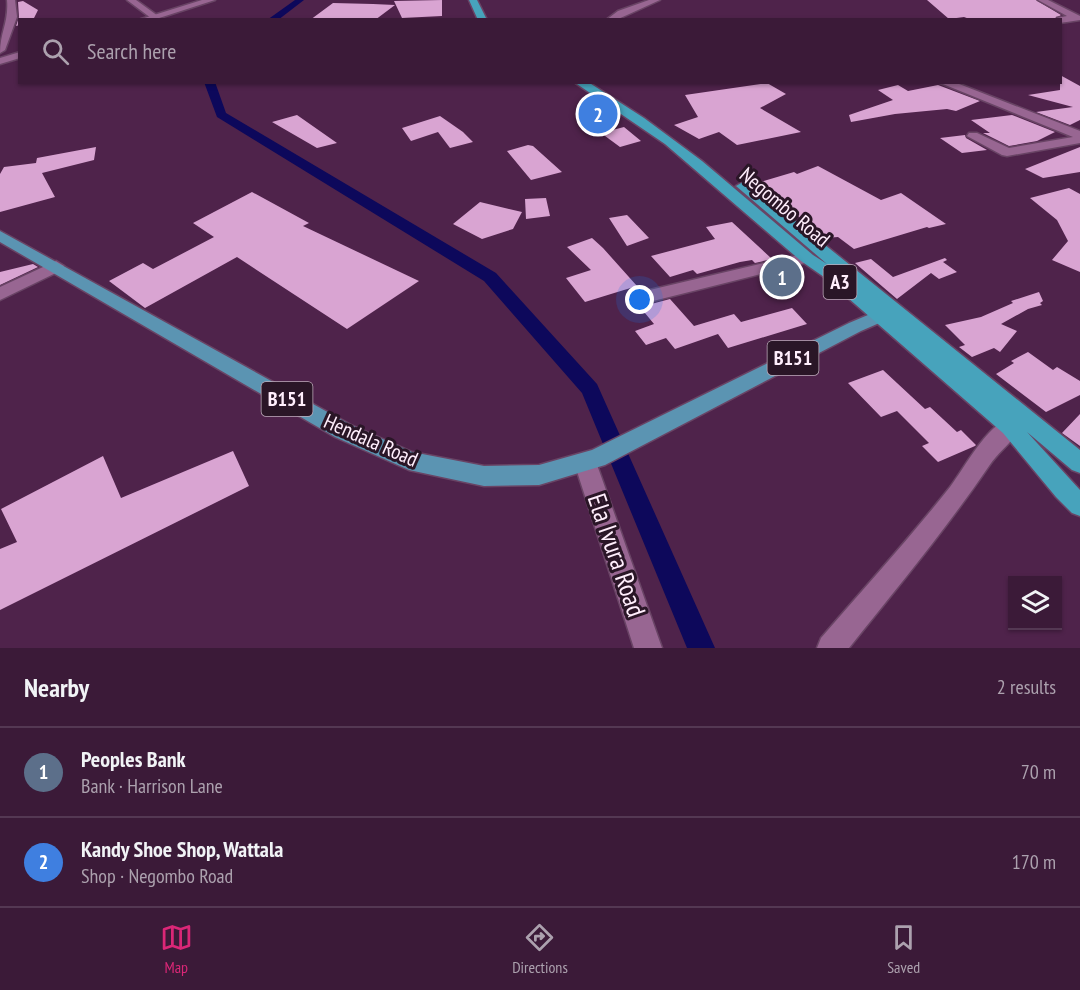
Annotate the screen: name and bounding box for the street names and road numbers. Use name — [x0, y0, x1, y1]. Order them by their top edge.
street label: Negombo Road — [734, 161, 836, 253]
road number: A3 — [824, 265, 856, 299]
road number: B151 — [768, 341, 818, 375]
road number: B151 — [262, 382, 312, 416]
street label: Hendala Road — [320, 407, 422, 473]
street label: Ela Ivura Road — [581, 489, 653, 621]

